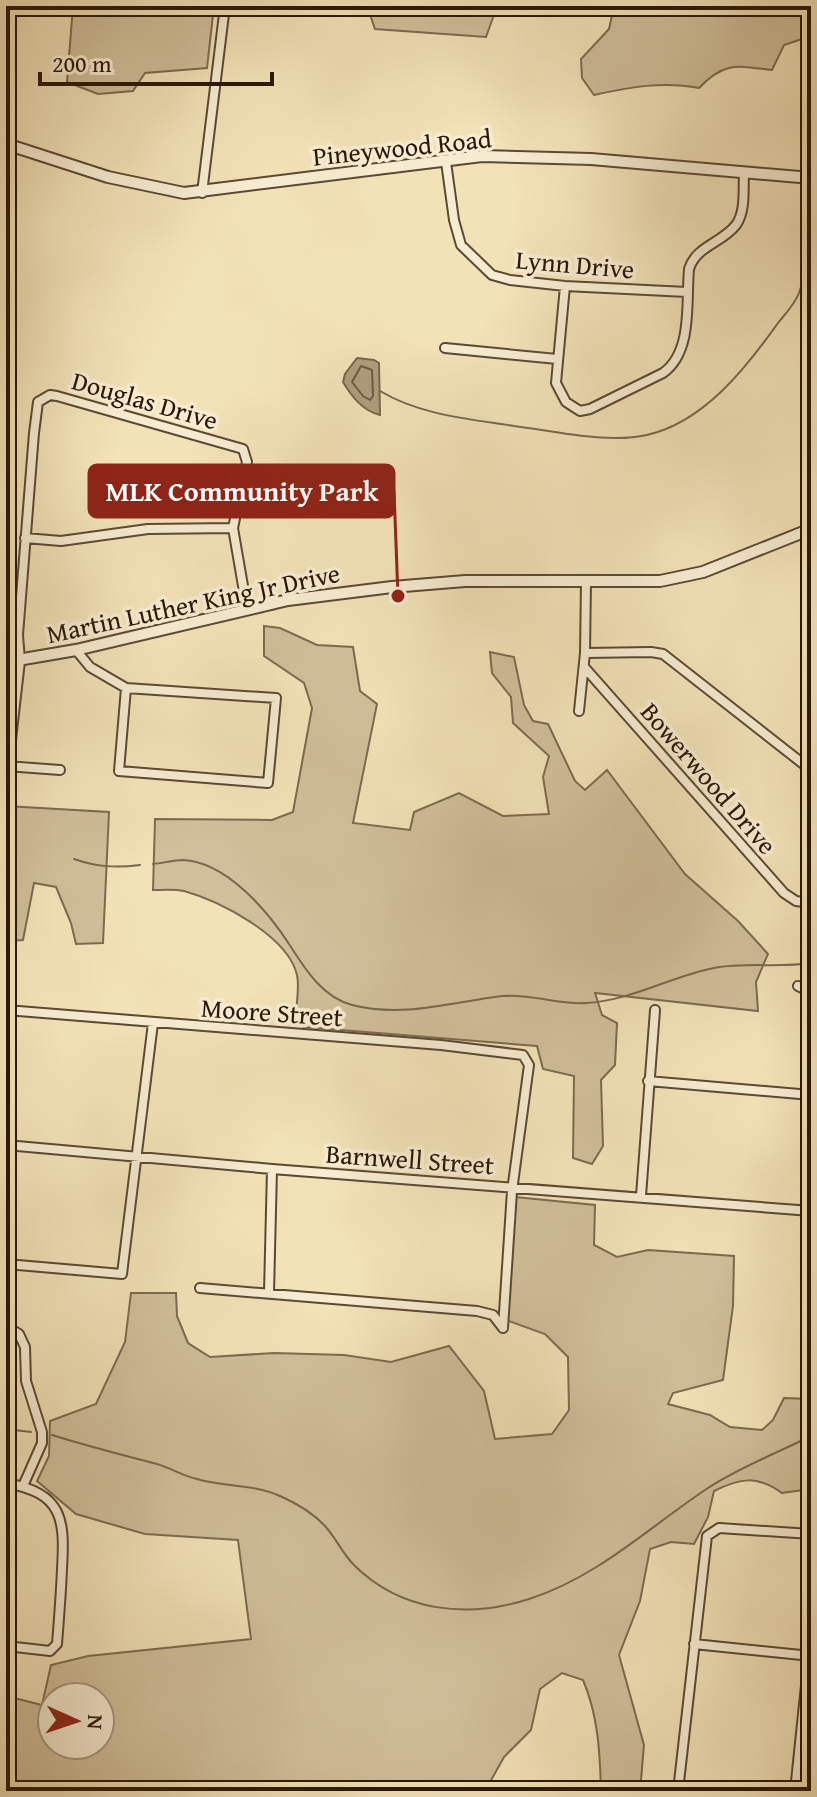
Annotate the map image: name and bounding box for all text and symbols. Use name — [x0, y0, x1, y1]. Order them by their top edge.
scale bar — [40, 36, 272, 86]
text: 200 m — [52, 46, 112, 81]
street label: Pineywood Road — [311, 118, 493, 176]
street label: Lynn Drive — [514, 239, 636, 289]
street label: Douglas Drive — [68, 361, 222, 439]
callout: MLK Community Park — [89, 465, 394, 517]
text: MLK Community Park — [105, 470, 380, 511]
street label: Martin Luther King Jr Drive — [43, 553, 343, 653]
street label: Bowerwood Drive — [632, 693, 786, 863]
street label: Moore Street — [200, 988, 344, 1036]
street label: Barnwell Street — [325, 1134, 495, 1184]
north arrow — [36, 1681, 116, 1761]
text: N — [80, 1714, 112, 1731]

